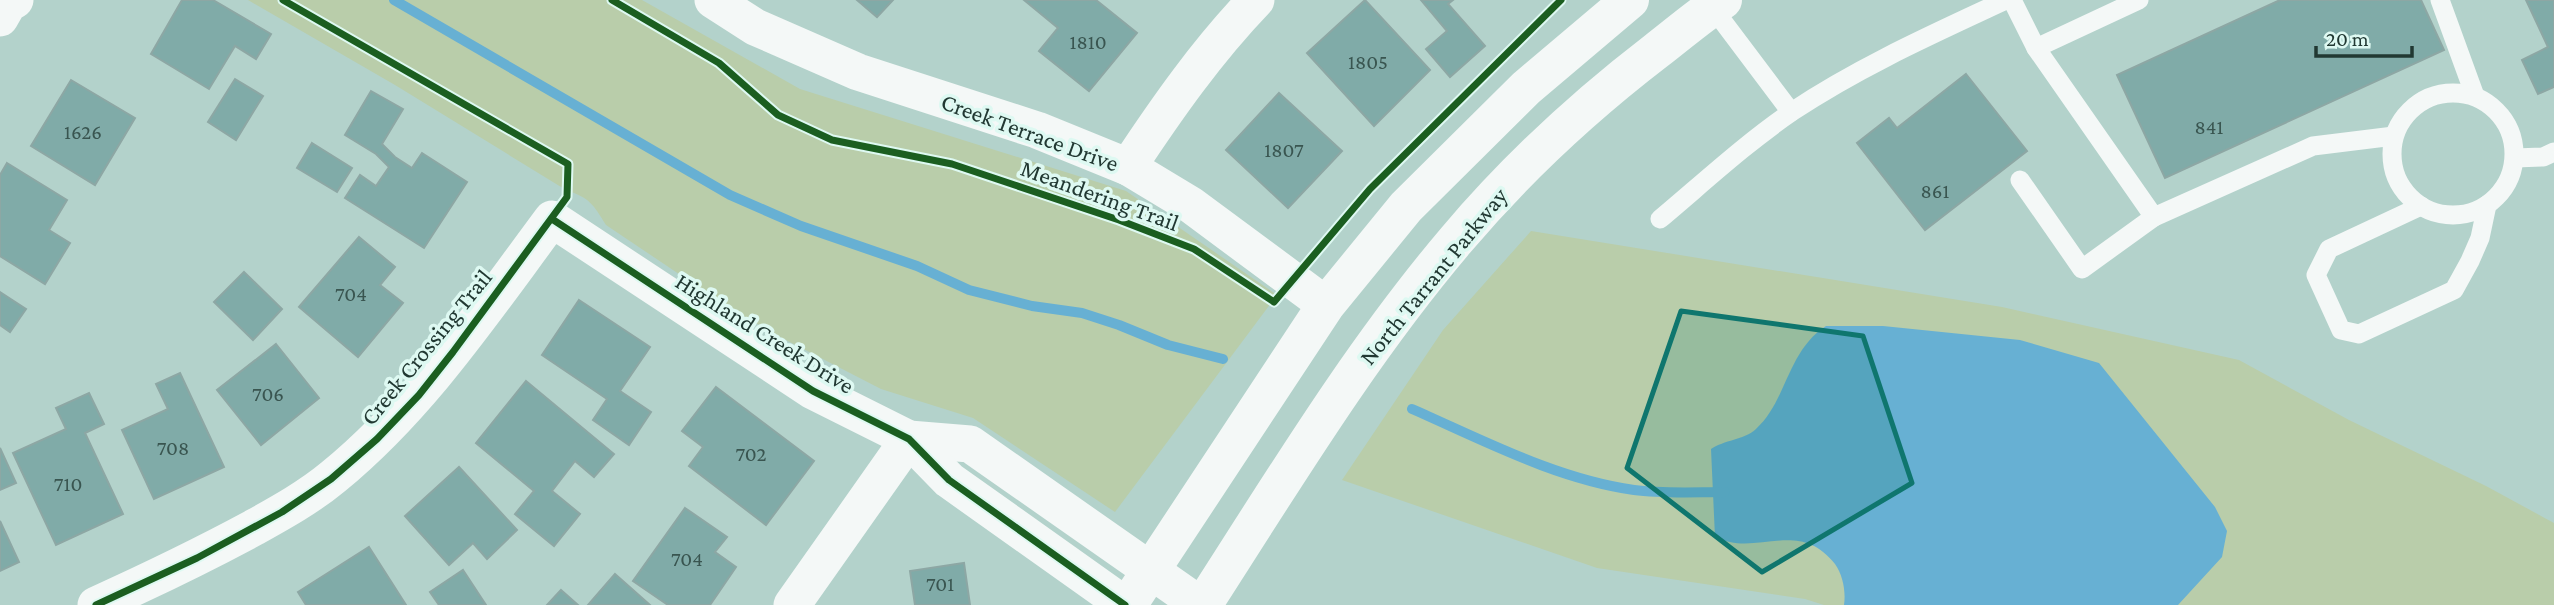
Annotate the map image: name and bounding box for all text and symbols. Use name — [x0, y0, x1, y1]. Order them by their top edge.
scale bar — [2316, 14, 2412, 58]
text: 20 m — [2326, 27, 2369, 51]
house number: 1810 — [1069, 30, 1107, 54]
house number: 1805 — [1348, 50, 1388, 74]
street label: Creek Terrace Drive — [938, 87, 1122, 177]
house number: 841 — [2195, 115, 2224, 139]
house number: 1626 — [64, 120, 102, 144]
house number: 1807 — [1264, 138, 1304, 162]
street label: Meandering Trail — [1017, 154, 1183, 236]
house number: 861 — [1921, 179, 1949, 203]
street label: North Tarrant Parkway — [1353, 181, 1513, 370]
street label: Creek Crossing Trail — [355, 264, 497, 430]
street label: Highland Creek Drive — [671, 267, 859, 399]
house number: 704 — [335, 282, 367, 306]
house number: 706 — [252, 382, 284, 406]
house number: 708 — [157, 436, 189, 460]
house number: 702 — [735, 442, 767, 466]
house number: 710 — [54, 472, 82, 496]
house number: 704 — [671, 547, 703, 571]
house number: 701 — [926, 572, 954, 596]

